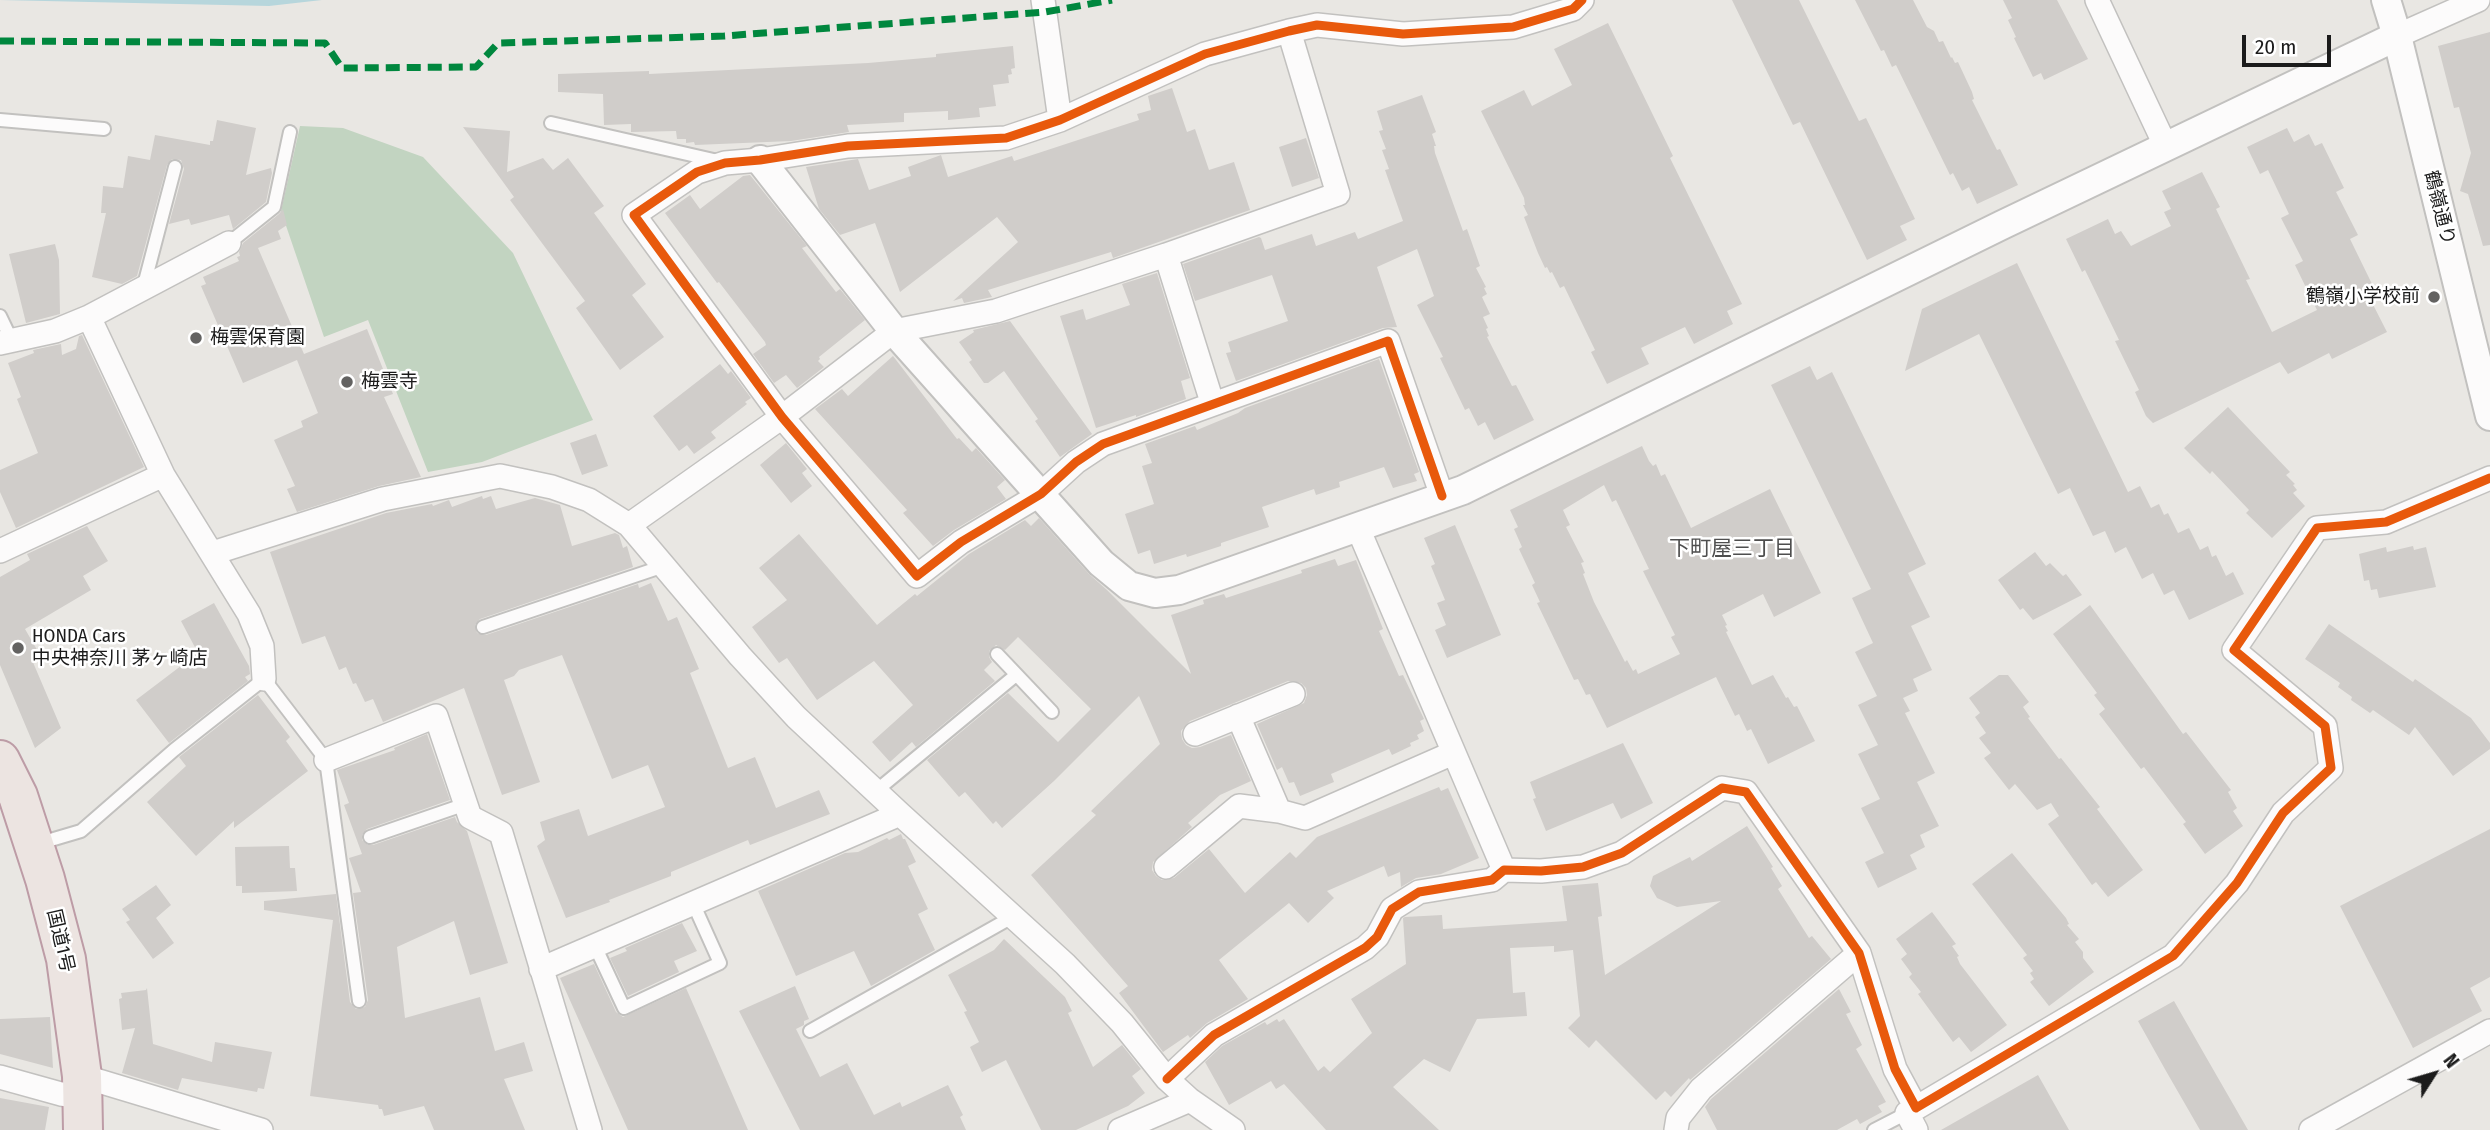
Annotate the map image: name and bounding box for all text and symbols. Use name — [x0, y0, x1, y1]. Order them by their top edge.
scale bar — [2245, 21, 2334, 65]
text: 20 m — [2255, 34, 2296, 60]
street label: 鶴嶺通り — [2419, 168, 2459, 248]
place label: 鶴嶺小学校前 — [2306, 286, 2420, 308]
marker: 鶴嶺小学校前 — [2426, 289, 2442, 305]
place label: 梅雲保育園 — [210, 327, 305, 349]
marker: 梅雲保育園 — [188, 330, 204, 346]
place label: 梅雲寺 — [361, 371, 418, 393]
marker: 梅雲寺 — [339, 374, 355, 390]
district label: 下町屋三丁目 — [1669, 536, 1795, 562]
place label: HONDA Cars 中央神奈川 茅ヶ崎店 — [32, 626, 207, 670]
marker: HONDA Cars 中央神奈川 茅ヶ崎店 — [10, 640, 26, 656]
street label: 国道1号 — [42, 907, 78, 975]
north arrow — [2399, 1039, 2469, 1109]
text: N — [2439, 1050, 2464, 1073]

